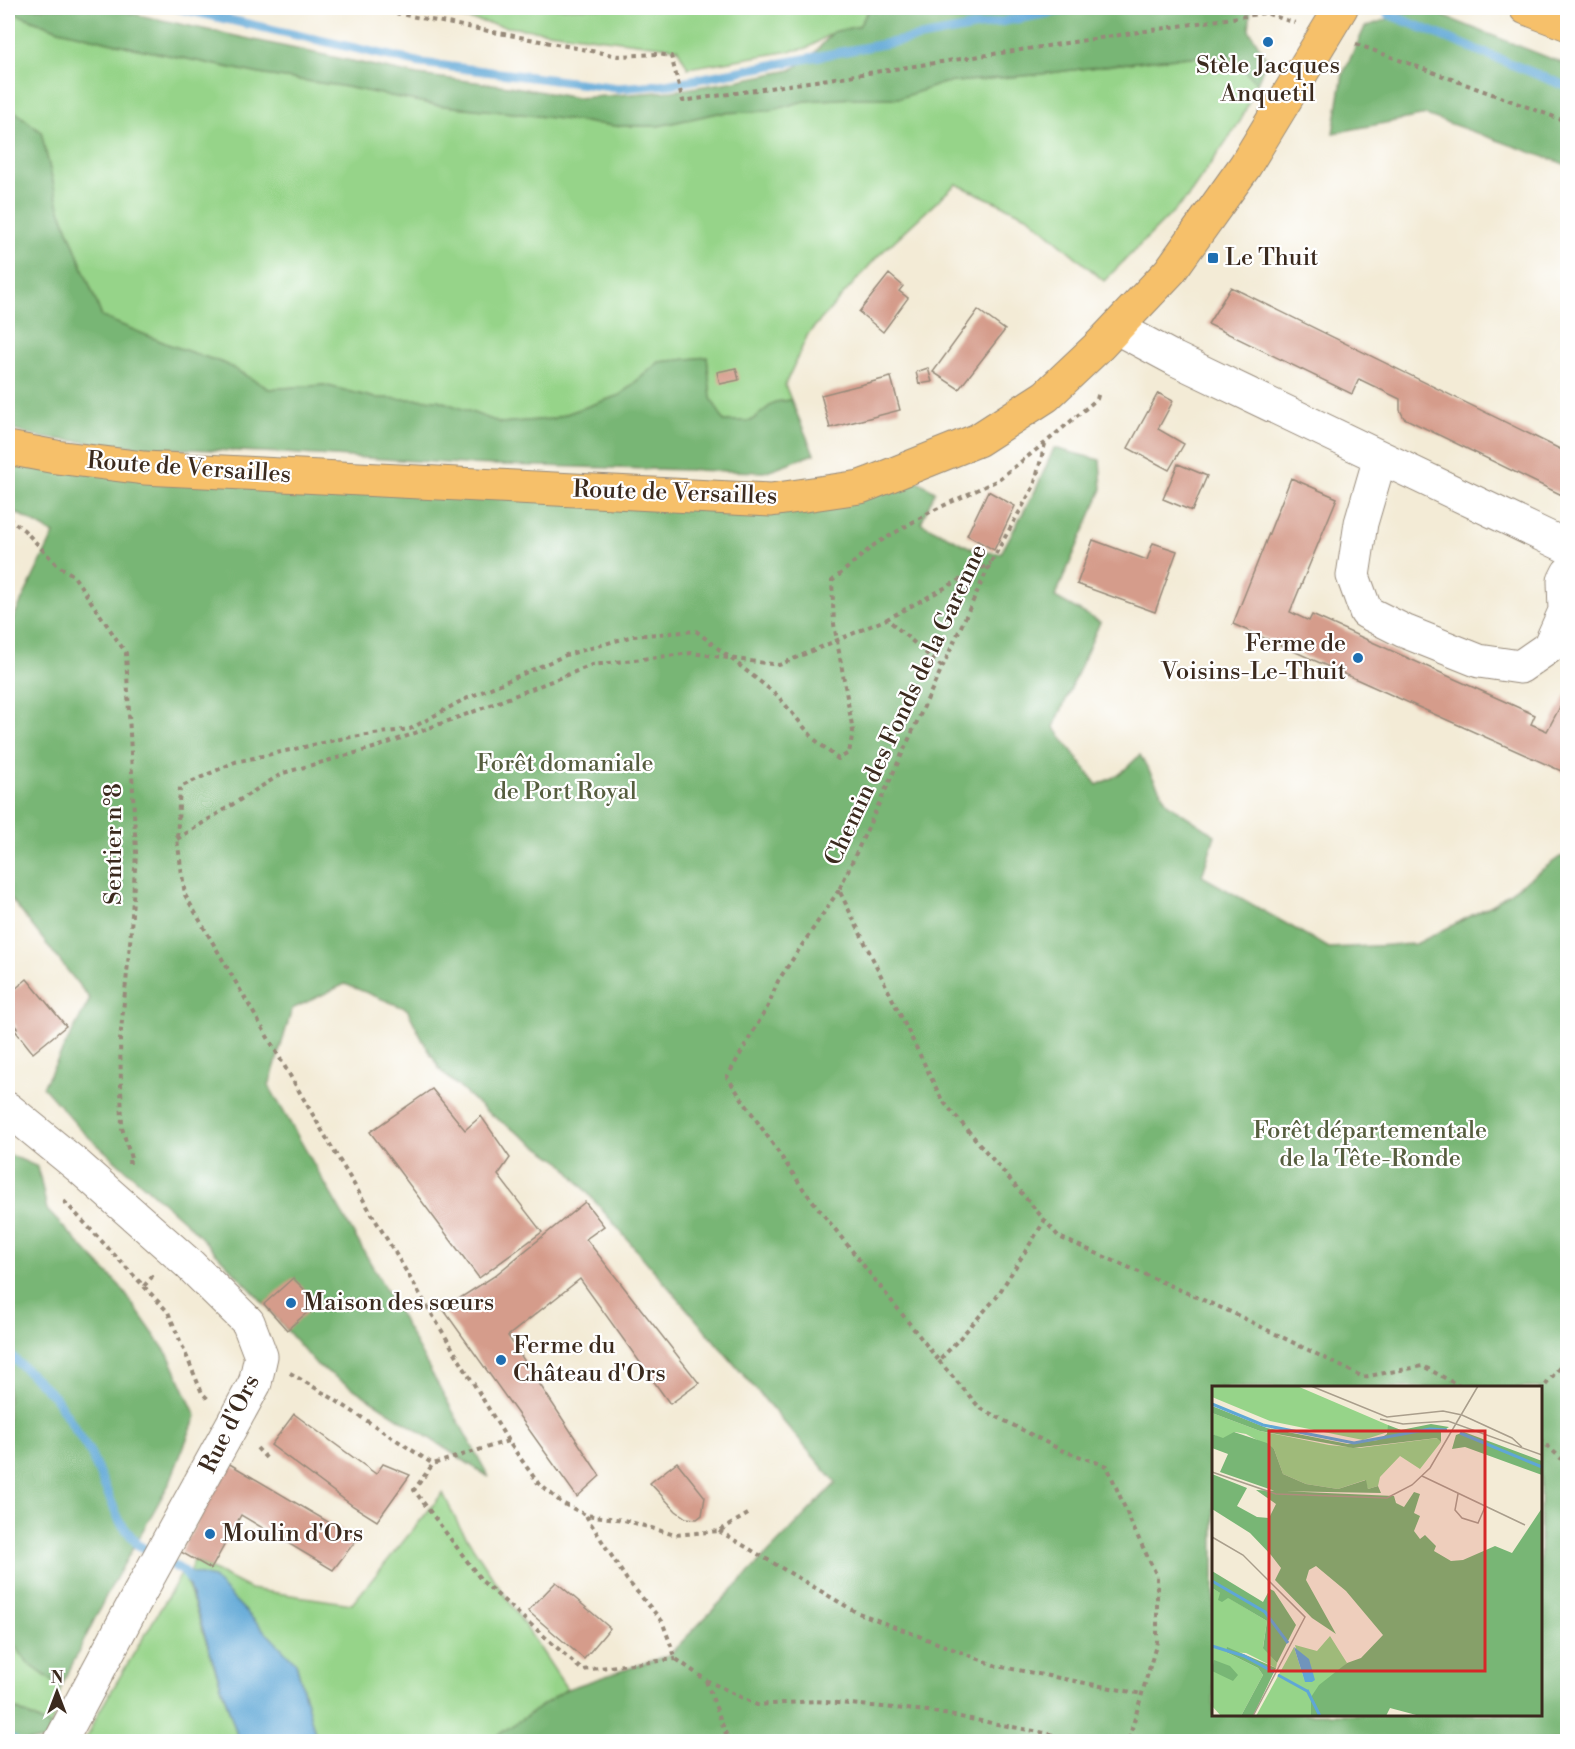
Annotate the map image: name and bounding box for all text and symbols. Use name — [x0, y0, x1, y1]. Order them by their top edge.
marker: Stèle Jacques Anquetil — [1261, 35, 1275, 49]
place label: Stèle Jacques Anquetil — [1196, 51, 1340, 109]
place label: Le Thuit — [1225, 243, 1319, 273]
marker: Le Thuit — [1206, 251, 1220, 265]
street label: Route de Versailles — [86, 446, 292, 490]
street label: Route de Versailles — [572, 474, 778, 512]
street label: Chemin des Fonds de la Garenne — [818, 540, 994, 870]
place label: Ferme de Voisins-Le-Thuit — [1160, 629, 1347, 687]
marker: Ferme de Voisins-Le-Thuit — [1351, 651, 1365, 665]
park label: Forêt domaniale de Port Royal — [476, 749, 654, 807]
street label: Sentier n°8 — [99, 783, 129, 905]
park label: Forêt départementale de la Tête-Ronde — [1253, 1116, 1487, 1174]
place label: Maison des sœurs — [303, 1288, 494, 1318]
marker: Maison des sœurs — [284, 1296, 298, 1310]
place label: Ferme du Château d'Ors — [513, 1331, 666, 1389]
marker: Ferme du Château d'Ors — [494, 1353, 508, 1367]
street label: Rue d'Ors — [193, 1370, 267, 1478]
inset map — [1212, 1386, 1542, 1716]
place label: Moulin d'Ors — [222, 1519, 363, 1549]
marker: Moulin d'Ors — [203, 1527, 217, 1541]
north arrow — [27, 1662, 87, 1722]
text: N — [51, 1668, 64, 1688]

